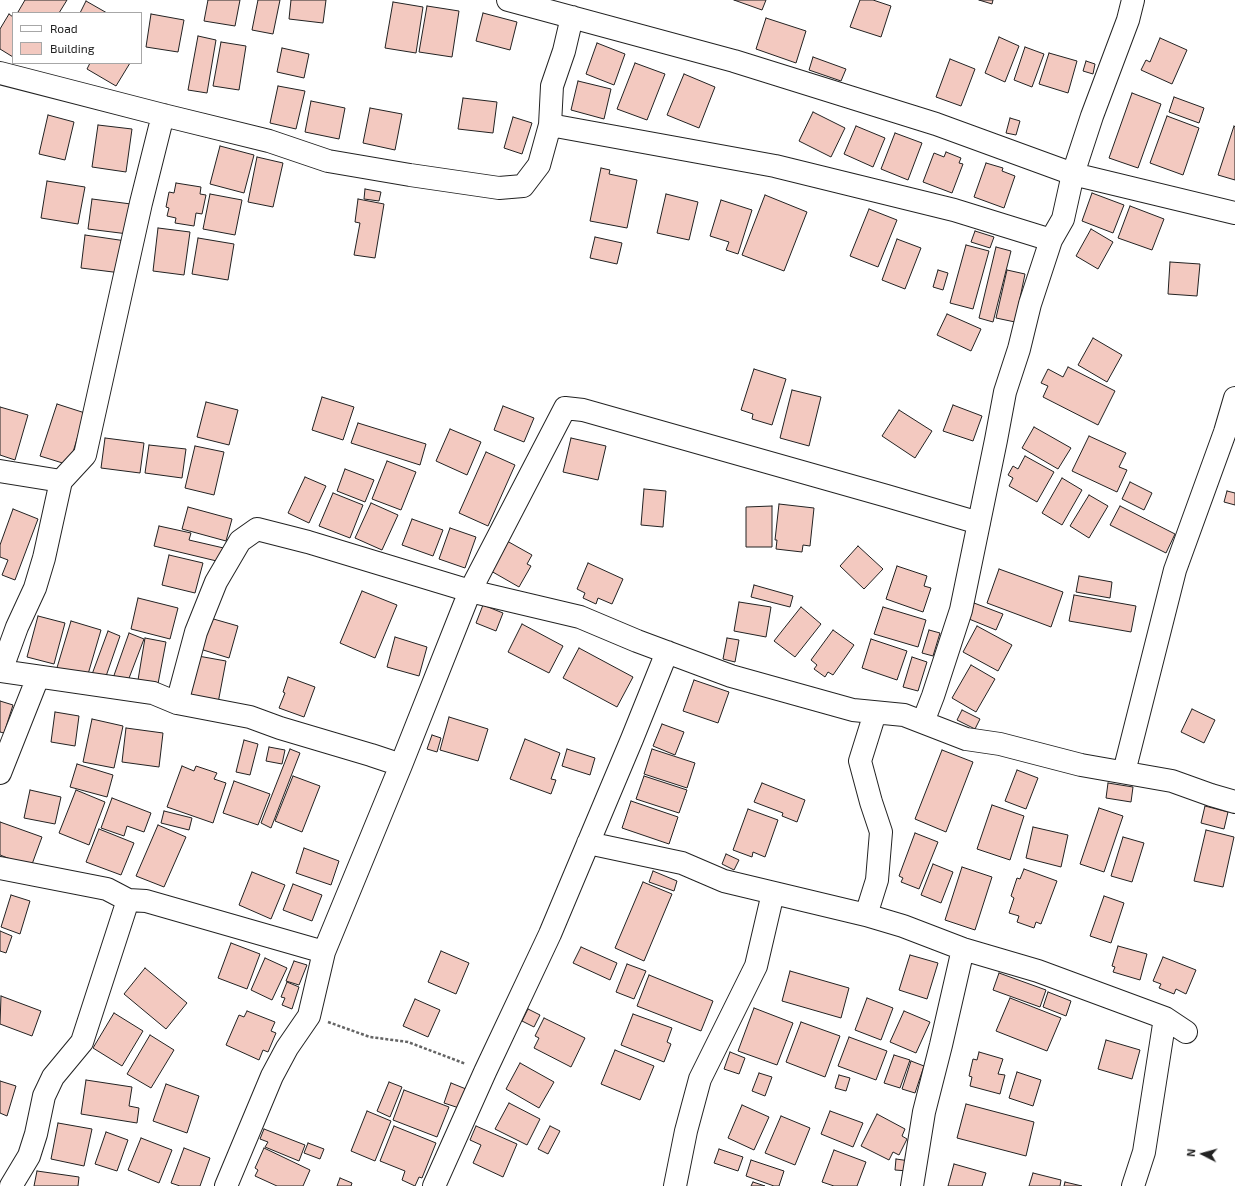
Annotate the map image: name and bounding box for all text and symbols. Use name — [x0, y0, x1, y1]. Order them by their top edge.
legend — [12, 12, 142, 64]
text: Road — [50, 21, 78, 35]
text: Building — [50, 41, 94, 55]
north arrow — [1183, 1134, 1223, 1174]
text: N — [1184, 1148, 1197, 1157]

